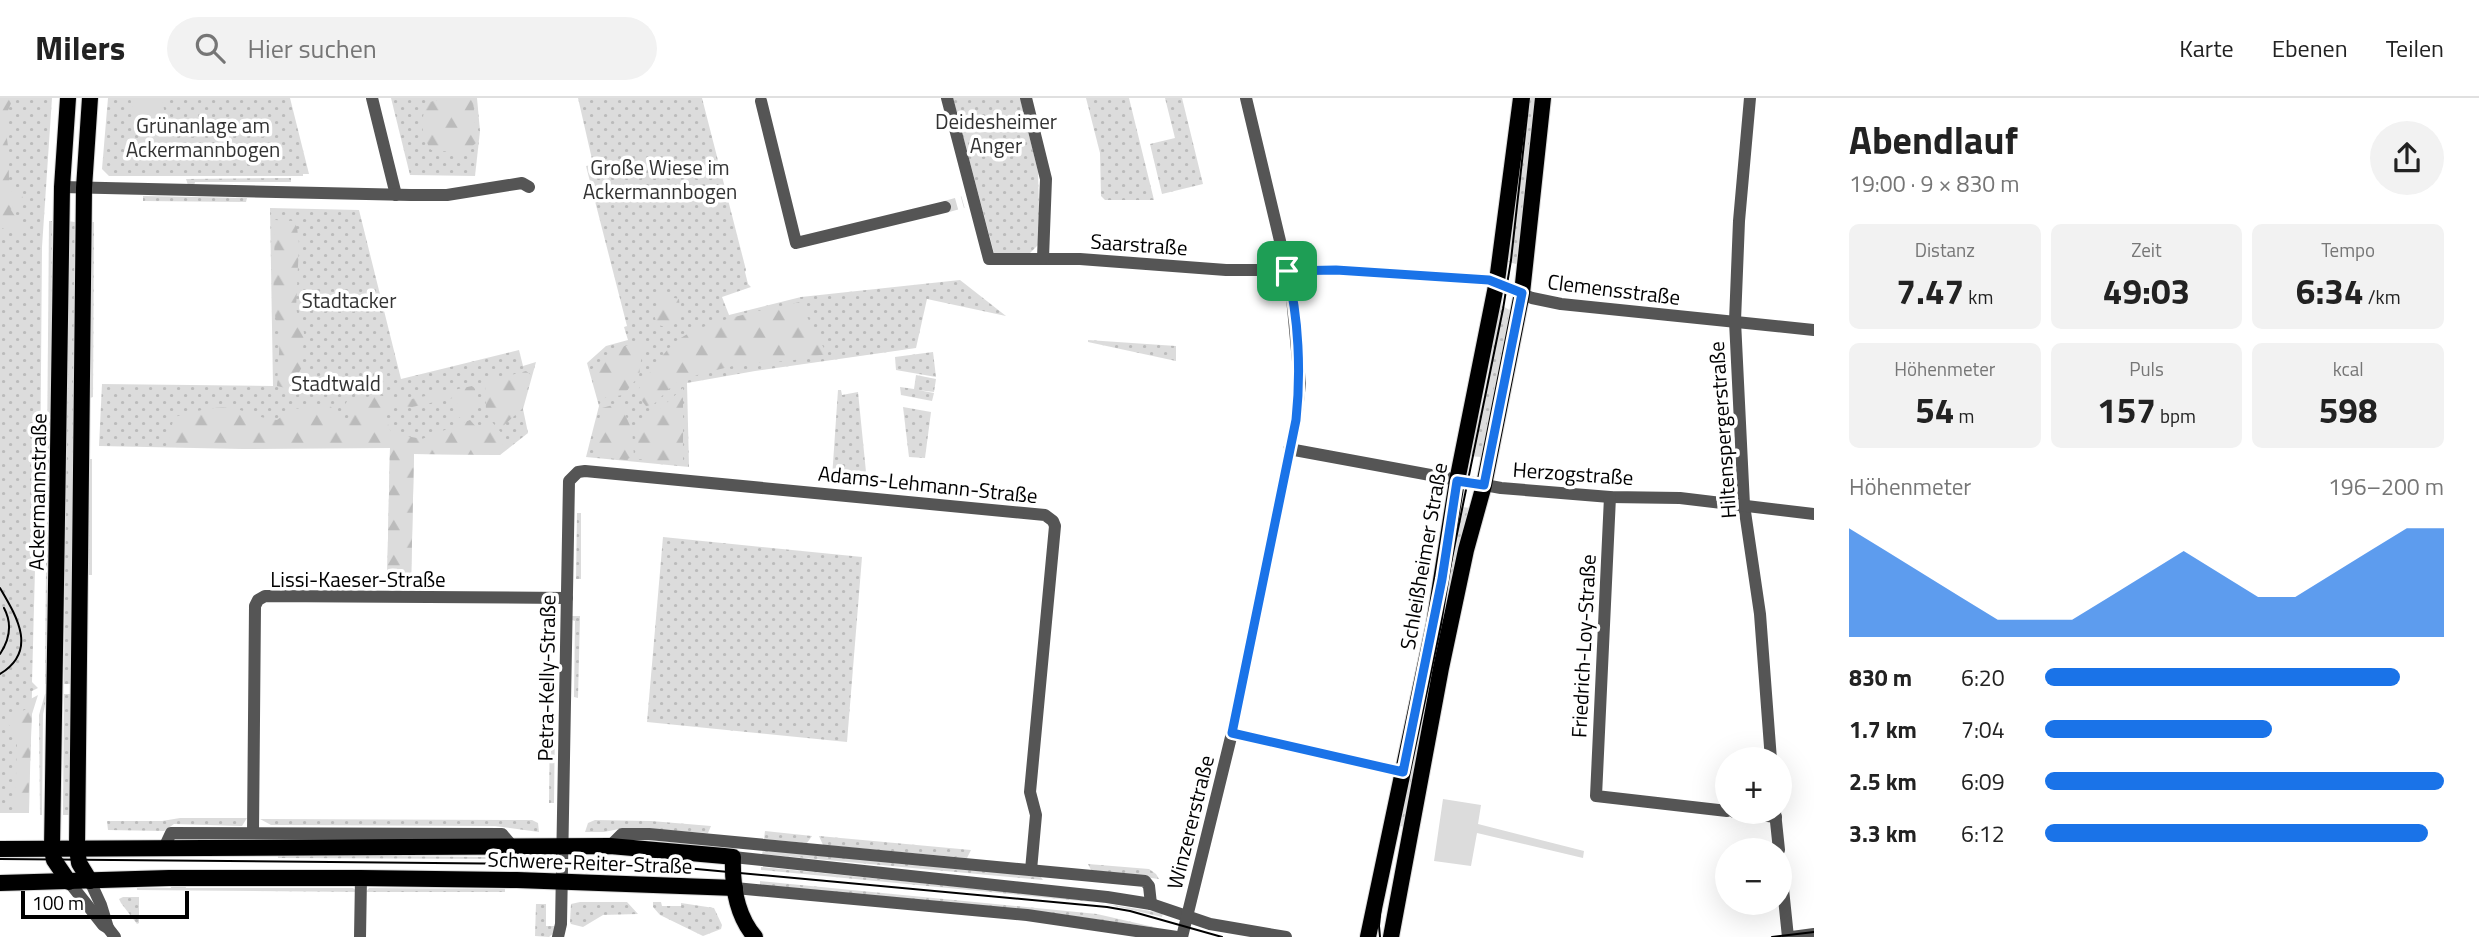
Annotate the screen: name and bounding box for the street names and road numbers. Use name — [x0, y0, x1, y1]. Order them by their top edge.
street label: Saarstraße — [1089, 225, 1189, 263]
street label: Clemensstraße — [1546, 265, 1682, 313]
street label: Hiltenspergerstraße — [1700, 340, 1744, 520]
street label: Ackermannstraße — [20, 413, 54, 571]
street label: Herzogstraße — [1512, 453, 1634, 493]
street label: Adams-Lehmann-Straße — [817, 457, 1039, 511]
street label: Schleißheimer Straße — [1391, 460, 1455, 652]
street label: Friedrich-Loy-Straße — [1562, 553, 1604, 739]
street label: Lissi-Kaeser-Straße — [270, 563, 446, 595]
street label: Petra-Kelly-Straße — [529, 594, 563, 762]
street label: Winzererstraße — [1158, 752, 1222, 892]
street label: Schwere-Reiter-Straße — [487, 842, 693, 882]

